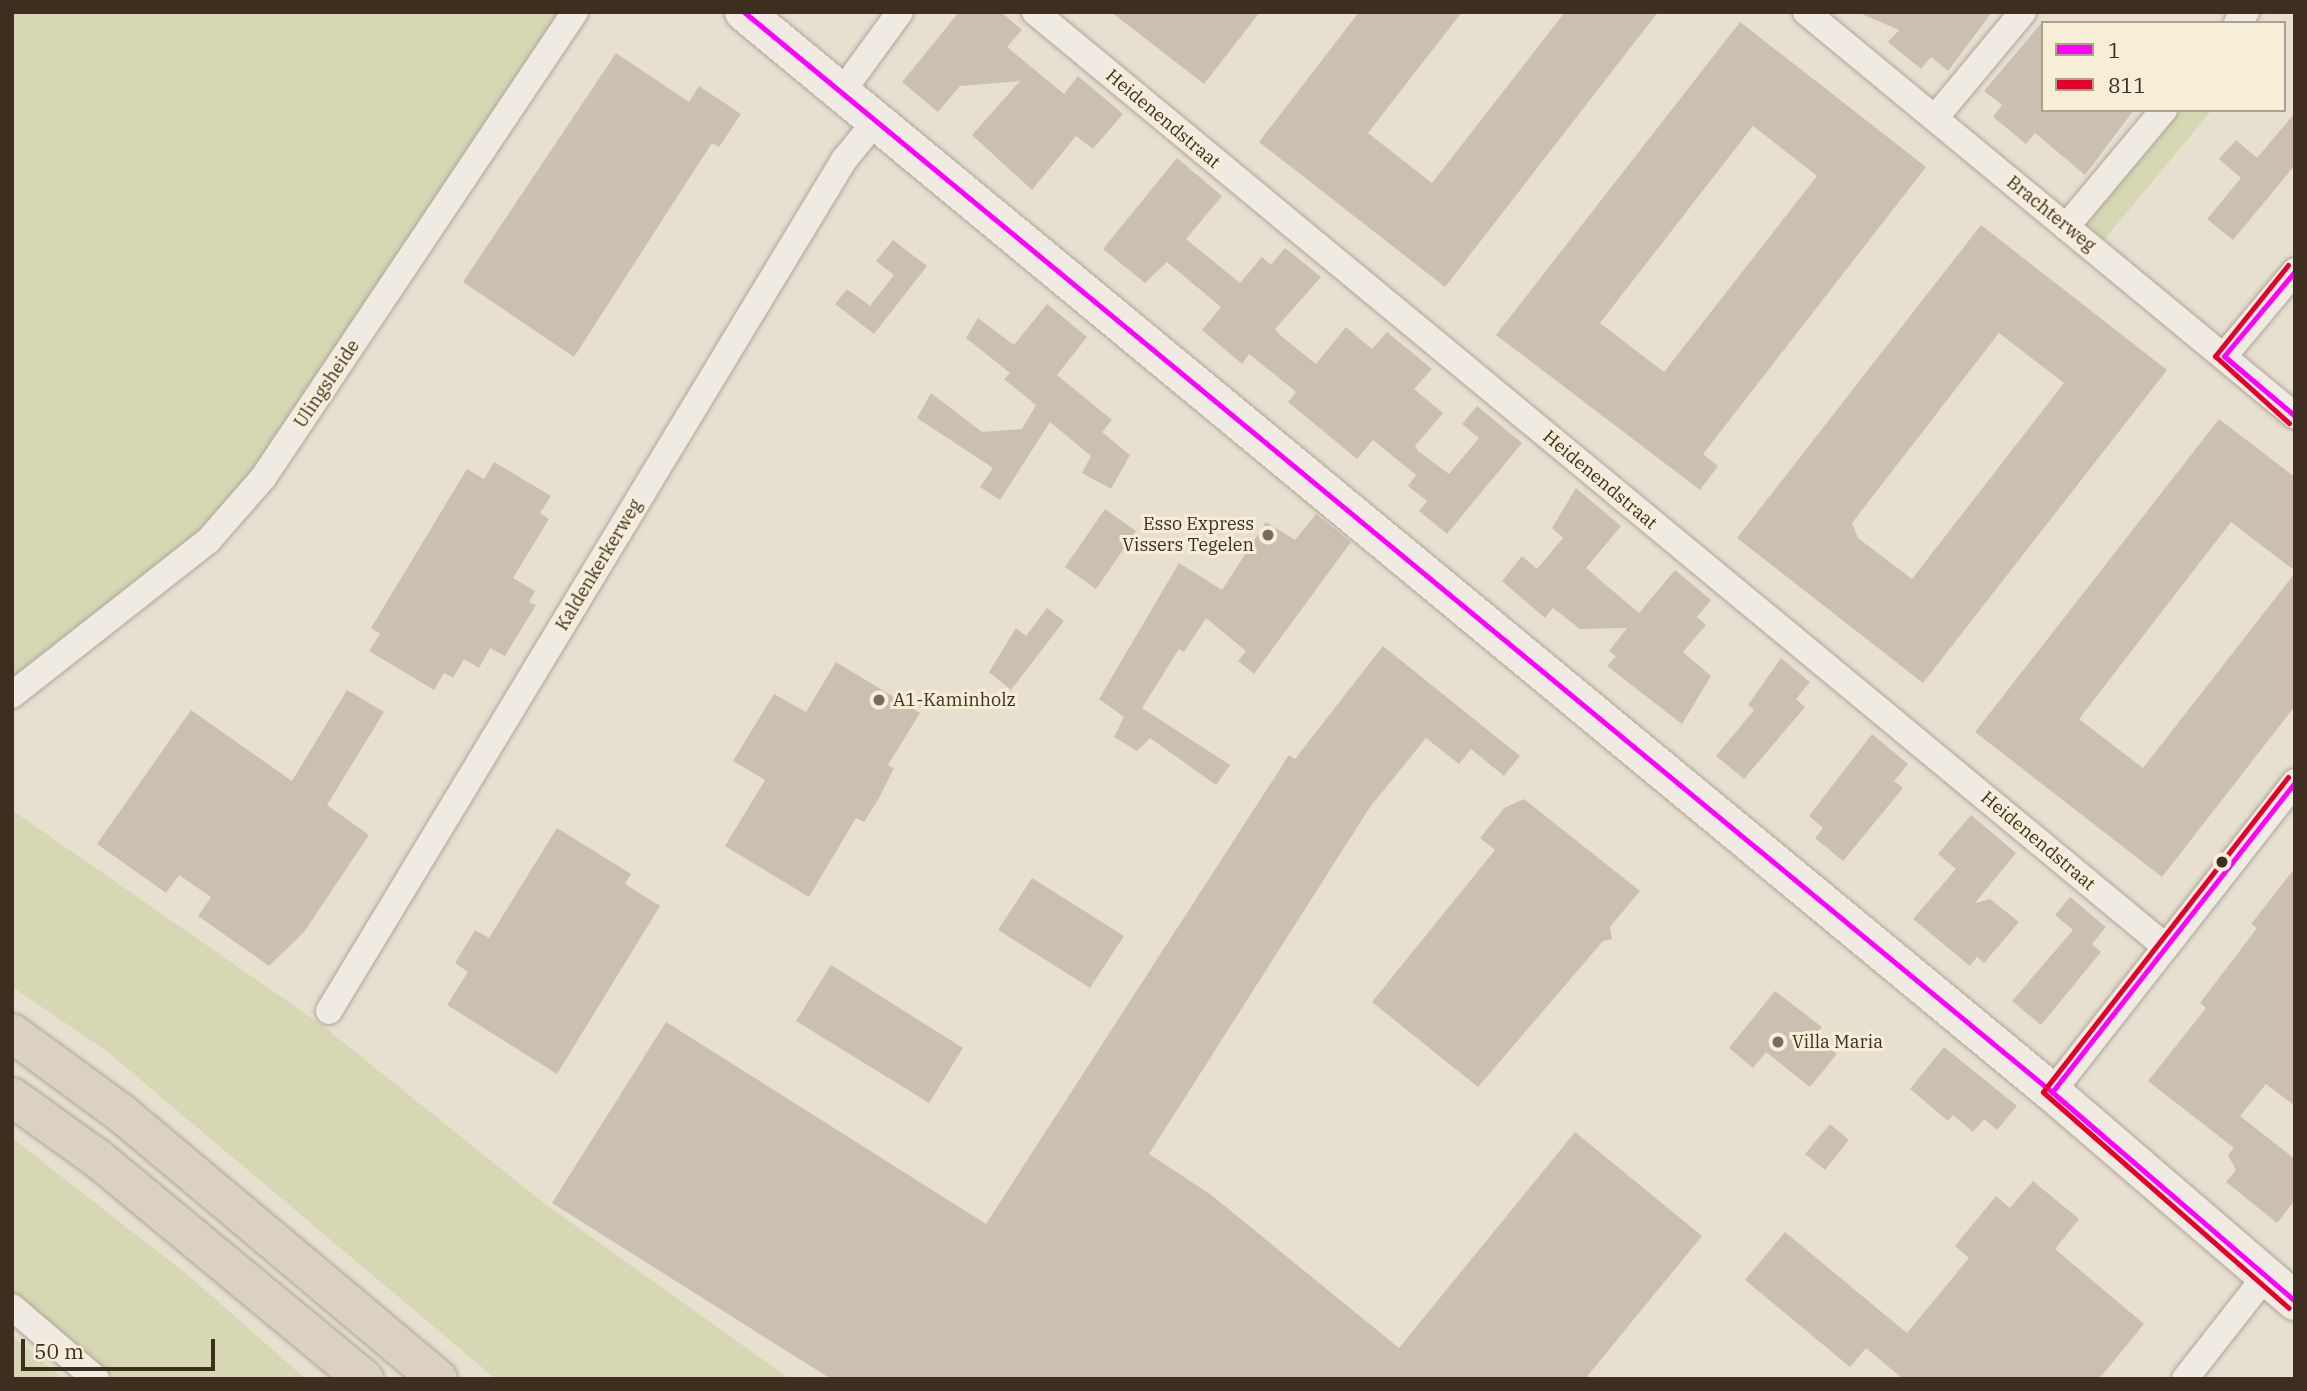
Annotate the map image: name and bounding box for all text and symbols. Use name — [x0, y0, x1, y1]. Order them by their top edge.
legend — [2041, 21, 2286, 112]
text: 1 — [2108, 36, 2121, 64]
street label: Heidenendstraat — [1101, 65, 1225, 173]
text: 811 — [2108, 71, 2146, 99]
street label: Brachterweg — [2002, 172, 2100, 256]
street label: Ulingsheide — [290, 336, 364, 432]
street label: Heidenendstraat — [1538, 426, 1662, 534]
street label: Kaldenkerkerweg — [551, 495, 647, 635]
place label: Esso Express Vissers Tegelen — [1122, 514, 1254, 556]
marker: Esso Express Vissers Tegelen — [1260, 527, 1276, 543]
place label: A1-Kaminholz — [893, 689, 1016, 711]
marker: A1-Kaminholz — [871, 692, 887, 708]
street label: Heidenendstraat — [1976, 787, 2100, 895]
unlabelled marker — [2215, 855, 2229, 869]
place label: Villa Maria — [1792, 1031, 1883, 1053]
marker: Villa Maria — [1770, 1034, 1786, 1050]
scale bar — [24, 1324, 219, 1368]
text: 50 m — [34, 1337, 84, 1365]

